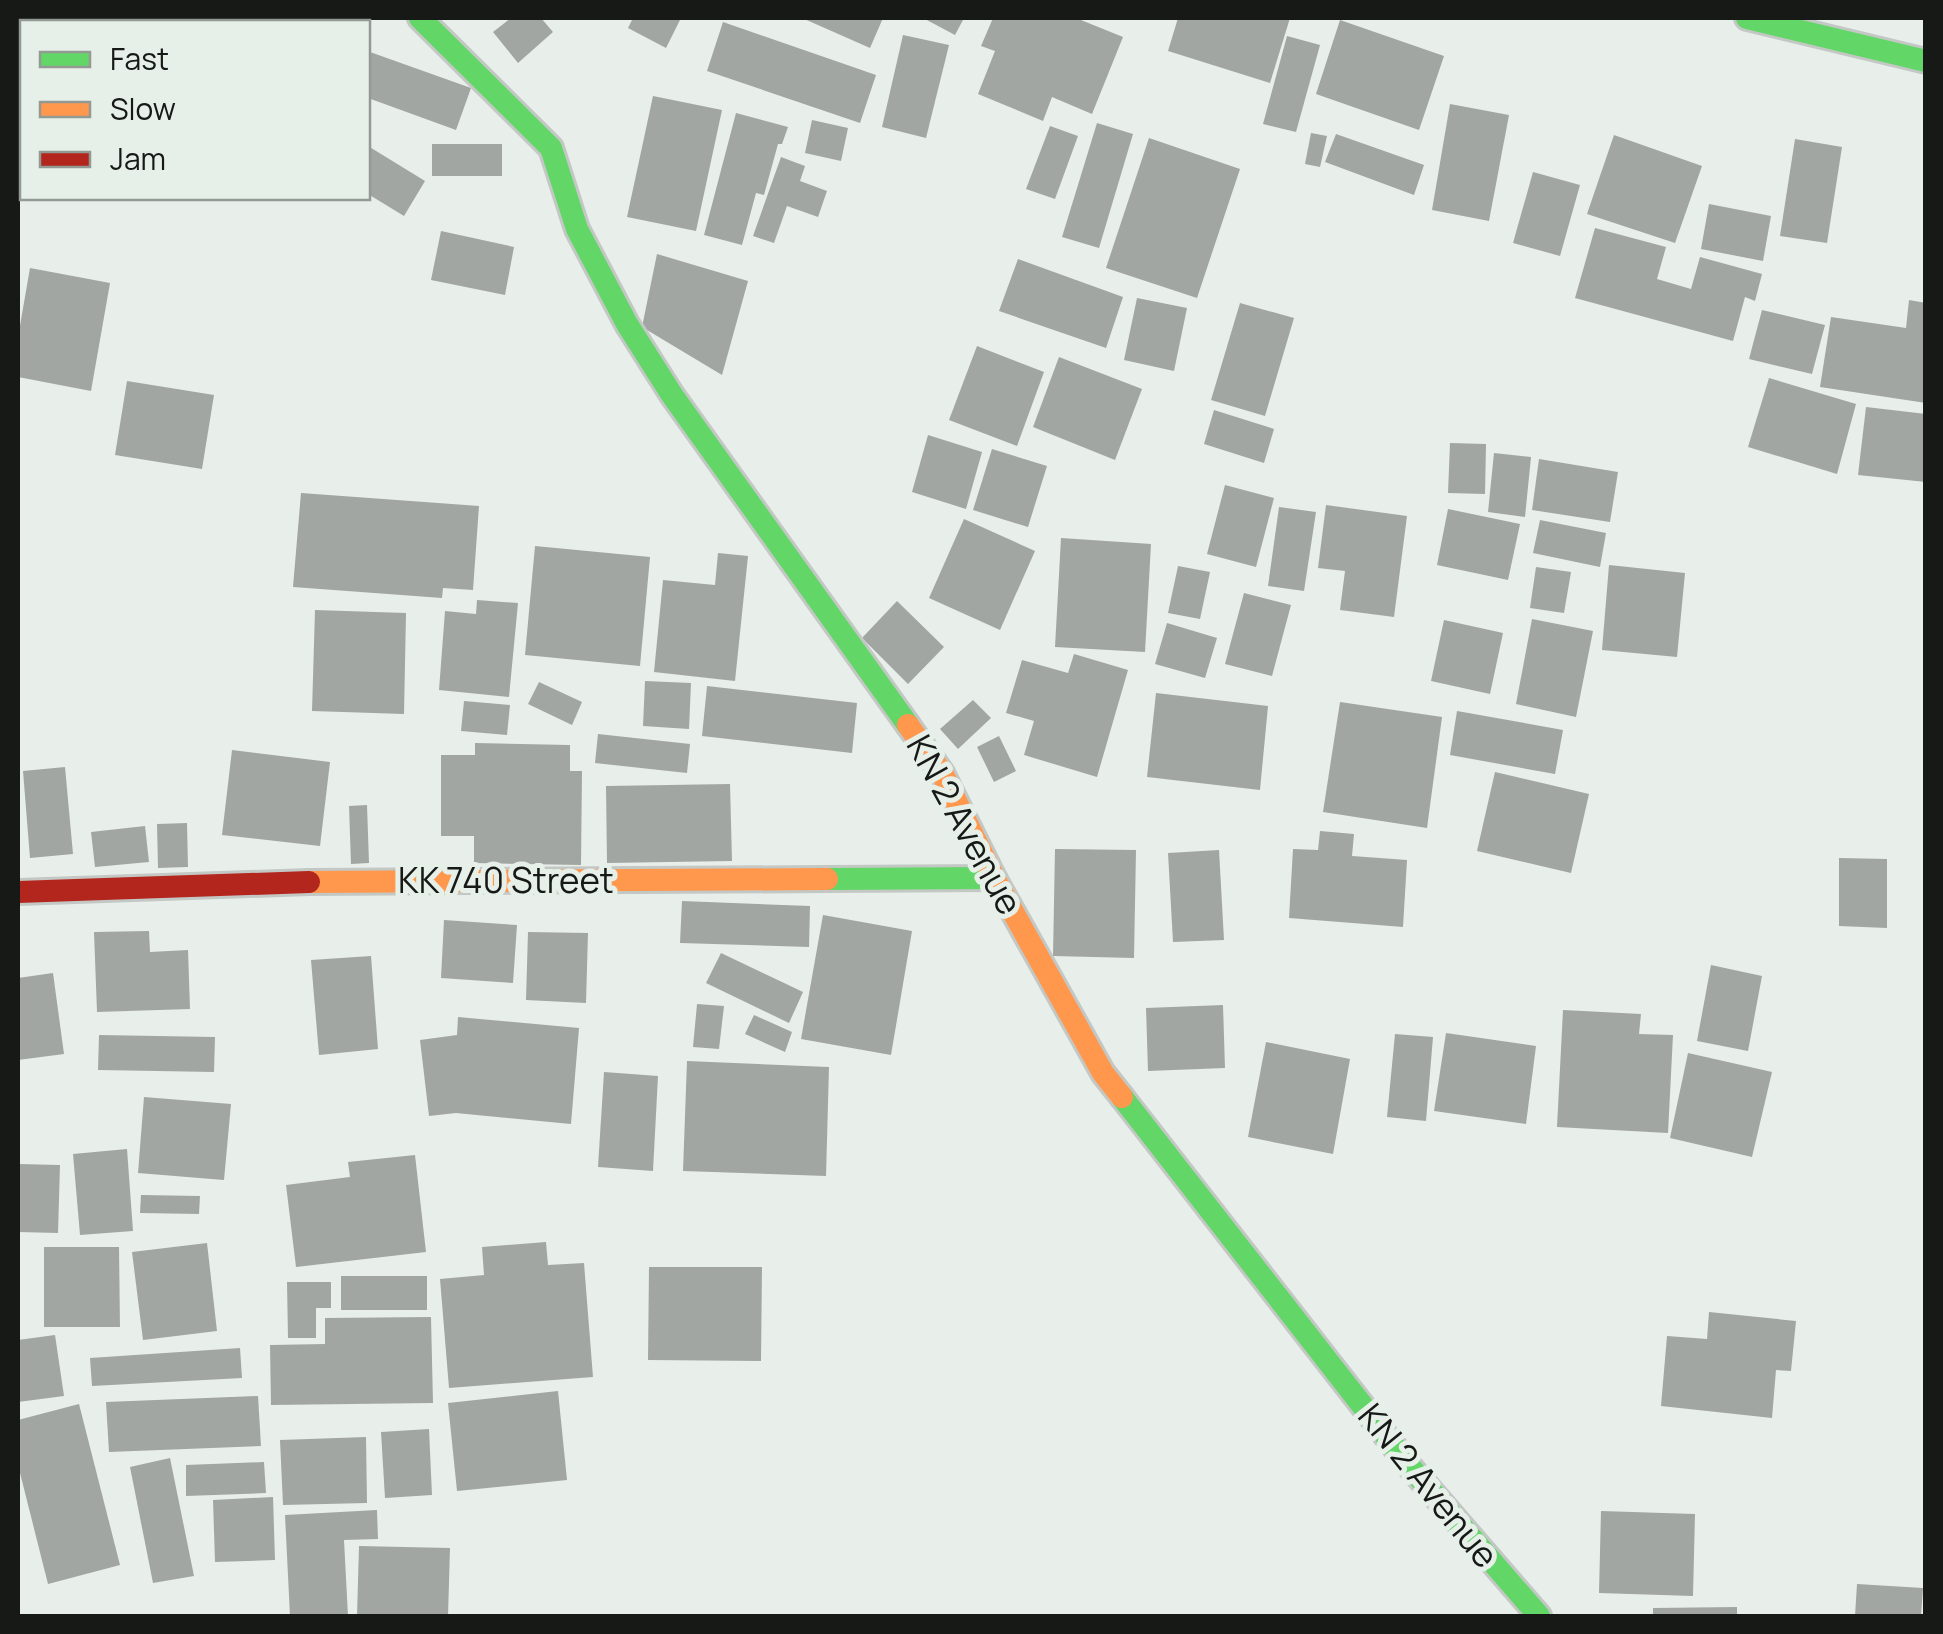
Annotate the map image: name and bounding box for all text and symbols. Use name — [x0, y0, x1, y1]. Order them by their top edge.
legend — [20, 20, 370, 200]
text: Fast — [110, 38, 169, 79]
text: Slow — [110, 88, 176, 129]
text: Jam — [110, 138, 166, 179]
street label: KN 2 Avenue — [896, 726, 1034, 923]
street label: KK 740 Street — [398, 856, 614, 904]
street label: KN 2 Avenue — [1348, 1393, 1510, 1578]

